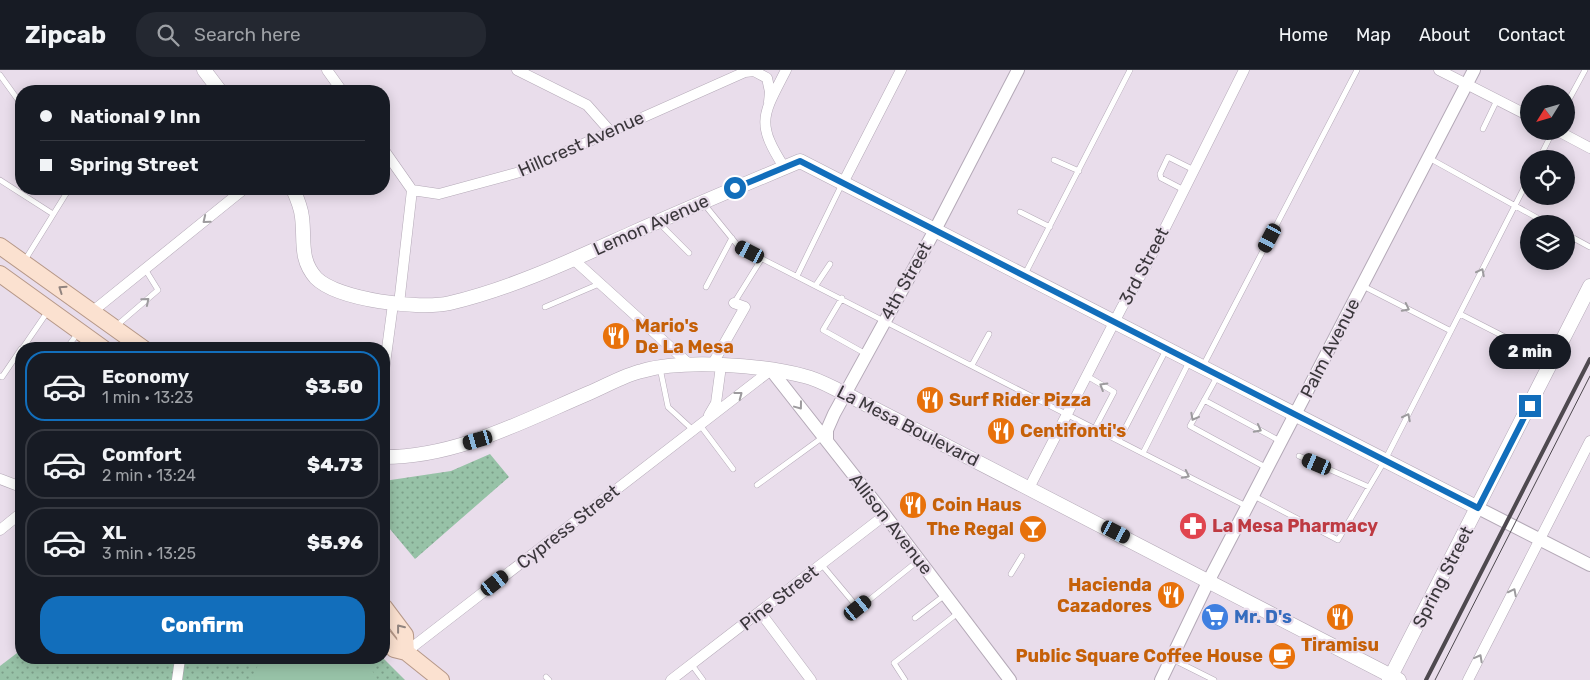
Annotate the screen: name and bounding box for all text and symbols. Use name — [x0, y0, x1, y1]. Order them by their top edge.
search box — [136, 12, 486, 57]
text: Zipcab — [25, 21, 106, 49]
icon: search — [154, 21, 182, 49]
text: Search here — [194, 23, 301, 46]
text: Home — [1279, 24, 1328, 46]
text: Map — [1356, 24, 1391, 46]
text: About — [1419, 24, 1470, 46]
text: Contact — [1498, 24, 1565, 46]
north arrow — [1520, 85, 1575, 140]
map controls — [1520, 85, 1575, 270]
text: National 9 Inn — [70, 105, 200, 128]
street label: Hillcrest Avenue — [514, 106, 648, 182]
button: locate — [1520, 150, 1575, 205]
text: Spring Street — [70, 153, 198, 176]
route start — [724, 177, 746, 199]
street label: Lemon Avenue — [590, 190, 712, 260]
one-way arrow — [203, 214, 212, 223]
button: layers — [1520, 215, 1575, 270]
car — [1256, 221, 1283, 255]
street label: 3rd Street — [1114, 223, 1174, 309]
street label: 4th Street — [876, 238, 936, 324]
car — [733, 239, 766, 265]
one-way arrow — [1475, 268, 1485, 277]
one-way arrow — [58, 286, 68, 295]
street label: Palm Avenue — [1296, 295, 1364, 401]
one-way arrow — [140, 298, 149, 306]
one-way arrow — [1401, 302, 1410, 312]
place label: Mario's De La Mesa — [635, 315, 734, 358]
restaurant icon: Mario's De La Mesa — [601, 321, 631, 351]
callout: 2 min — [1489, 334, 1571, 368]
text: 2 min — [1508, 342, 1552, 361]
icon: car — [42, 364, 87, 409]
text: Economy — [102, 365, 189, 388]
text: $3.50 — [305, 375, 363, 398]
street label: La Mesa Boulevard — [833, 381, 983, 471]
one-way arrow — [1099, 382, 1108, 392]
restaurant icon: Surf Rider Pizza — [915, 385, 945, 415]
text: 1 min · 13:23 — [102, 388, 193, 407]
place label: Surf Rider Pizza — [949, 389, 1091, 411]
one-way arrow — [733, 392, 743, 401]
route end — [1519, 395, 1541, 417]
one-way arrow — [793, 400, 802, 410]
one-way arrow — [1191, 412, 1201, 421]
one-way arrow — [1401, 413, 1411, 422]
restaurant icon: Centifonti's — [986, 416, 1016, 446]
place label: Centifonti's — [1020, 420, 1126, 442]
one-way arrow — [1253, 423, 1262, 433]
car — [461, 429, 494, 451]
icon: car — [42, 442, 87, 487]
text: Comfort — [102, 443, 182, 466]
car — [1300, 451, 1333, 477]
text: $4.73 — [307, 453, 363, 476]
text: 2 min · 13:24 — [102, 466, 196, 485]
street label: Allison Avenue — [845, 469, 937, 579]
one-way arrow — [1181, 469, 1190, 479]
street label: Cypress Street — [512, 480, 624, 574]
restaurant icon: Coin Haus — [898, 490, 928, 520]
place label: Coin Haus — [932, 494, 1022, 516]
pharmacy icon: La Mesa Pharmacy — [1178, 511, 1208, 541]
bar icon: The Regal — [1018, 514, 1048, 544]
place label: La Mesa Pharmacy — [1212, 515, 1378, 537]
place label: The Regal — [927, 518, 1014, 540]
car — [1099, 519, 1132, 545]
icon: car — [42, 520, 87, 565]
text: XL — [102, 521, 126, 544]
street label: Spring Street — [1408, 522, 1478, 632]
text: $5.96 — [307, 531, 363, 554]
text: 3 min · 13:25 — [102, 544, 196, 563]
street label: Pine Street — [735, 561, 823, 635]
car — [478, 568, 511, 598]
place label: Hacienda Cazadores — [1057, 574, 1152, 617]
restaurant icon: Hacienda Cazadores — [1156, 580, 1186, 610]
one-way arrow — [1507, 588, 1517, 597]
car — [841, 593, 874, 623]
button: Confirm — [40, 596, 365, 654]
supermarket icon: Mr. D's — [1200, 602, 1230, 632]
restaurant icon: Tiramisu — [1325, 602, 1355, 632]
place label: Mr. D's — [1234, 606, 1292, 628]
one-way arrow — [397, 625, 405, 634]
place label: Tiramisu — [1301, 634, 1379, 656]
cafe icon: Public Square Coffee House — [1267, 641, 1297, 671]
place label: Public Square Coffee House — [1015, 645, 1263, 667]
one-way arrow — [1473, 654, 1483, 663]

